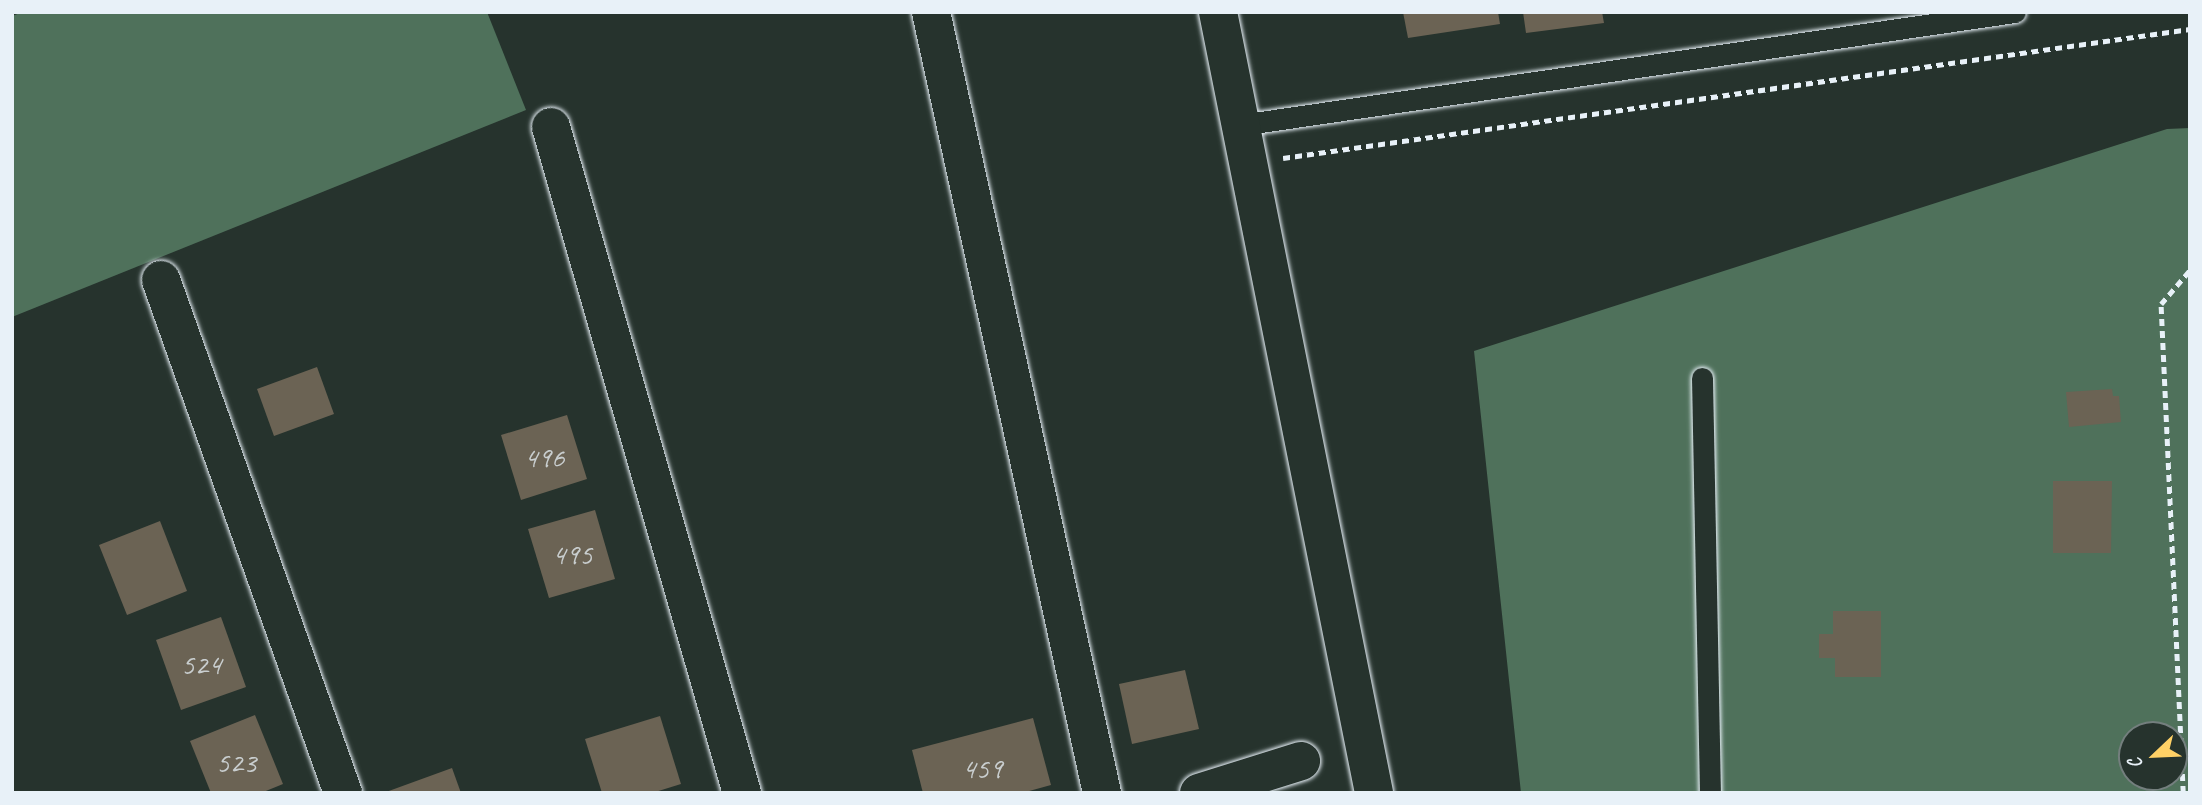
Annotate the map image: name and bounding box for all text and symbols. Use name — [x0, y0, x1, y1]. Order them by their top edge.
house number: 496 — [524, 439, 564, 475]
house number: 495 — [552, 536, 592, 572]
house number: 524 — [181, 646, 221, 682]
north arrow — [2118, 721, 2188, 791]
house number: 523 — [216, 744, 256, 780]
house number: 459 — [962, 750, 1002, 786]
text: С — [2123, 754, 2148, 772]

